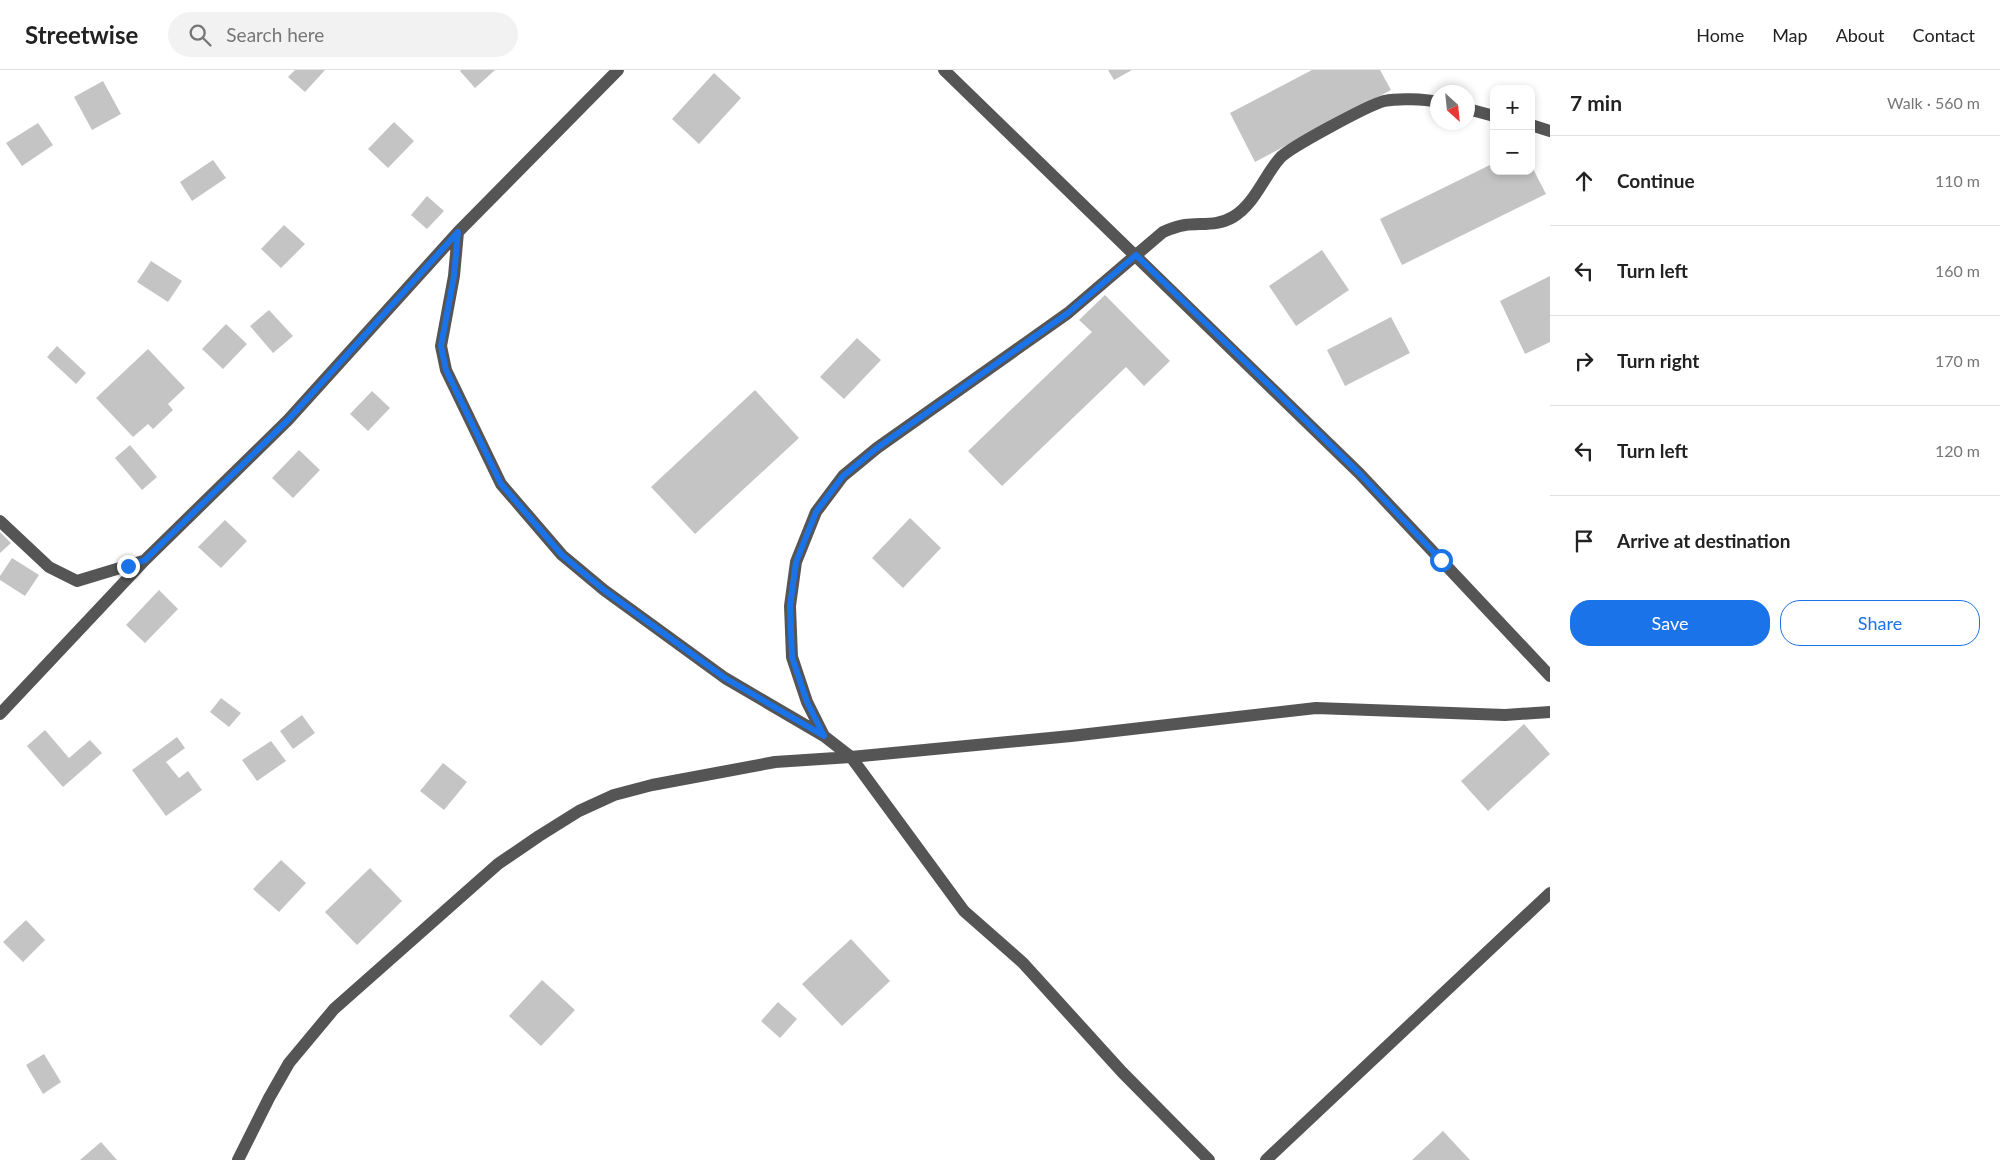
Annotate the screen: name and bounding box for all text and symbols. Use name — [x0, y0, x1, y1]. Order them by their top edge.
search box — [168, 12, 518, 57]
text: Streetwise — [25, 20, 138, 49]
icon: search — [186, 21, 214, 49]
text: Search here — [226, 23, 324, 46]
text: Home — [1696, 24, 1744, 46]
text: Map — [1772, 24, 1808, 46]
text: About — [1836, 24, 1885, 46]
text: Contact — [1913, 24, 1975, 46]
north arrow — [1430, 85, 1475, 130]
map controls — [1490, 85, 1535, 175]
button: + — [1490, 85, 1535, 130]
text: 7 min — [1570, 90, 1622, 115]
text: Walk · 560 m — [1887, 93, 1980, 112]
button: − — [1490, 130, 1535, 175]
icon: ahead — [1570, 167, 1598, 195]
text: Continue — [1617, 169, 1695, 192]
text: 110 m — [1935, 171, 1980, 190]
icon: left — [1570, 257, 1598, 285]
text: Turn left — [1617, 259, 1688, 282]
text: 160 m — [1935, 261, 1980, 280]
icon: right — [1570, 347, 1598, 375]
text: Turn right — [1617, 349, 1699, 372]
text: 170 m — [1935, 351, 1980, 370]
icon: left — [1570, 437, 1598, 465]
text: Turn left — [1617, 439, 1688, 462]
text: 120 m — [1935, 441, 1980, 460]
icon: arrive — [1570, 527, 1598, 555]
text: Arrive at destination — [1617, 529, 1790, 552]
route start — [1430, 549, 1453, 572]
route end — [117, 555, 140, 578]
button: Save — [1570, 600, 1770, 646]
button: Share — [1780, 600, 1980, 646]

